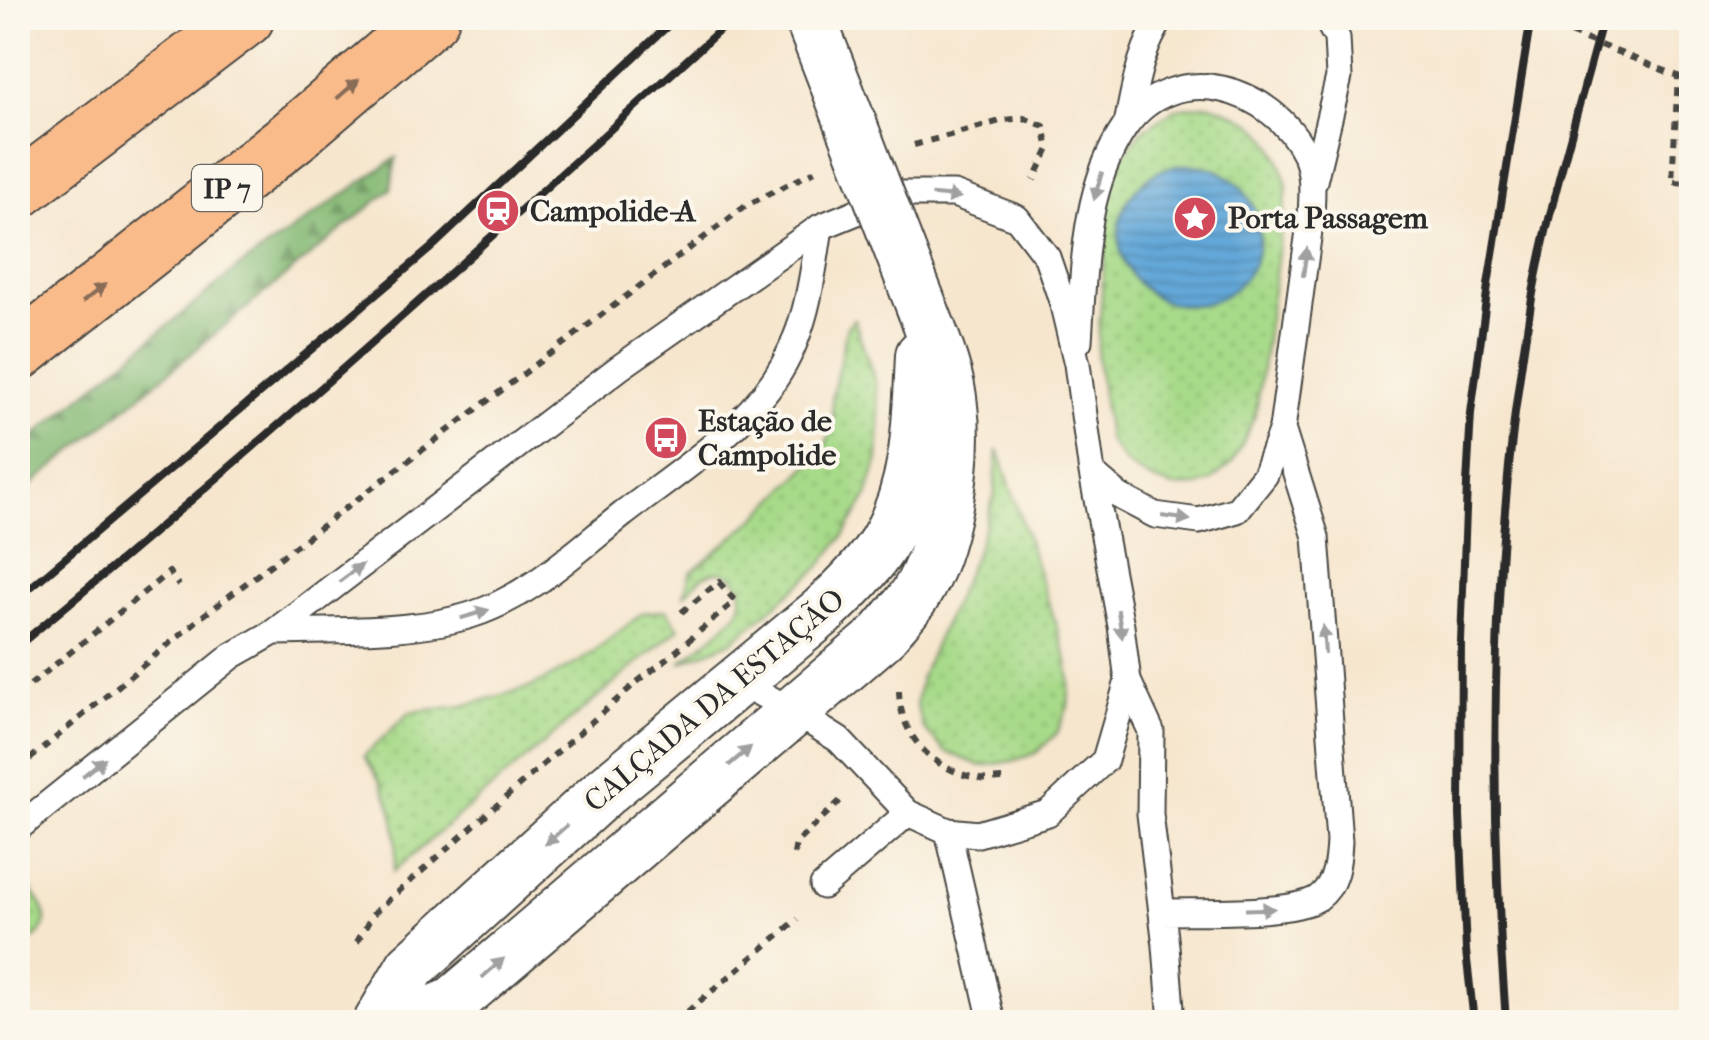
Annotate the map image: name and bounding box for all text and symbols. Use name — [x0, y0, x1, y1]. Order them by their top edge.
one-way arrow — [335, 79, 360, 101]
road number: IP 7 — [192, 165, 262, 211]
one-way arrow — [1090, 171, 1105, 201]
station icon: Campolide-A — [475, 188, 521, 234]
one-way arrow — [930, 188, 962, 204]
place label: Campolide-A — [530, 194, 697, 229]
place icon: Porta Passagem — [1172, 195, 1218, 241]
place label: Porta Passagem — [1228, 201, 1429, 236]
one-way arrow — [1297, 246, 1313, 278]
one-way arrow — [81, 283, 107, 303]
place label: Estação de Campolide — [698, 404, 837, 473]
bus stop icon: Estação de Campolide — [643, 415, 689, 461]
one-way arrow — [1160, 511, 1192, 527]
one-way arrow — [338, 563, 364, 584]
street label: CALÇADA DA ESTAÇÃO — [577, 582, 851, 819]
one-way arrow — [460, 605, 490, 620]
one-way arrow — [1113, 609, 1128, 641]
one-way arrow — [1315, 623, 1331, 655]
one-way arrow — [727, 746, 752, 767]
one-way arrow — [81, 757, 106, 778]
one-way arrow — [544, 823, 568, 846]
one-way arrow — [1244, 901, 1276, 917]
one-way arrow — [480, 957, 505, 979]

